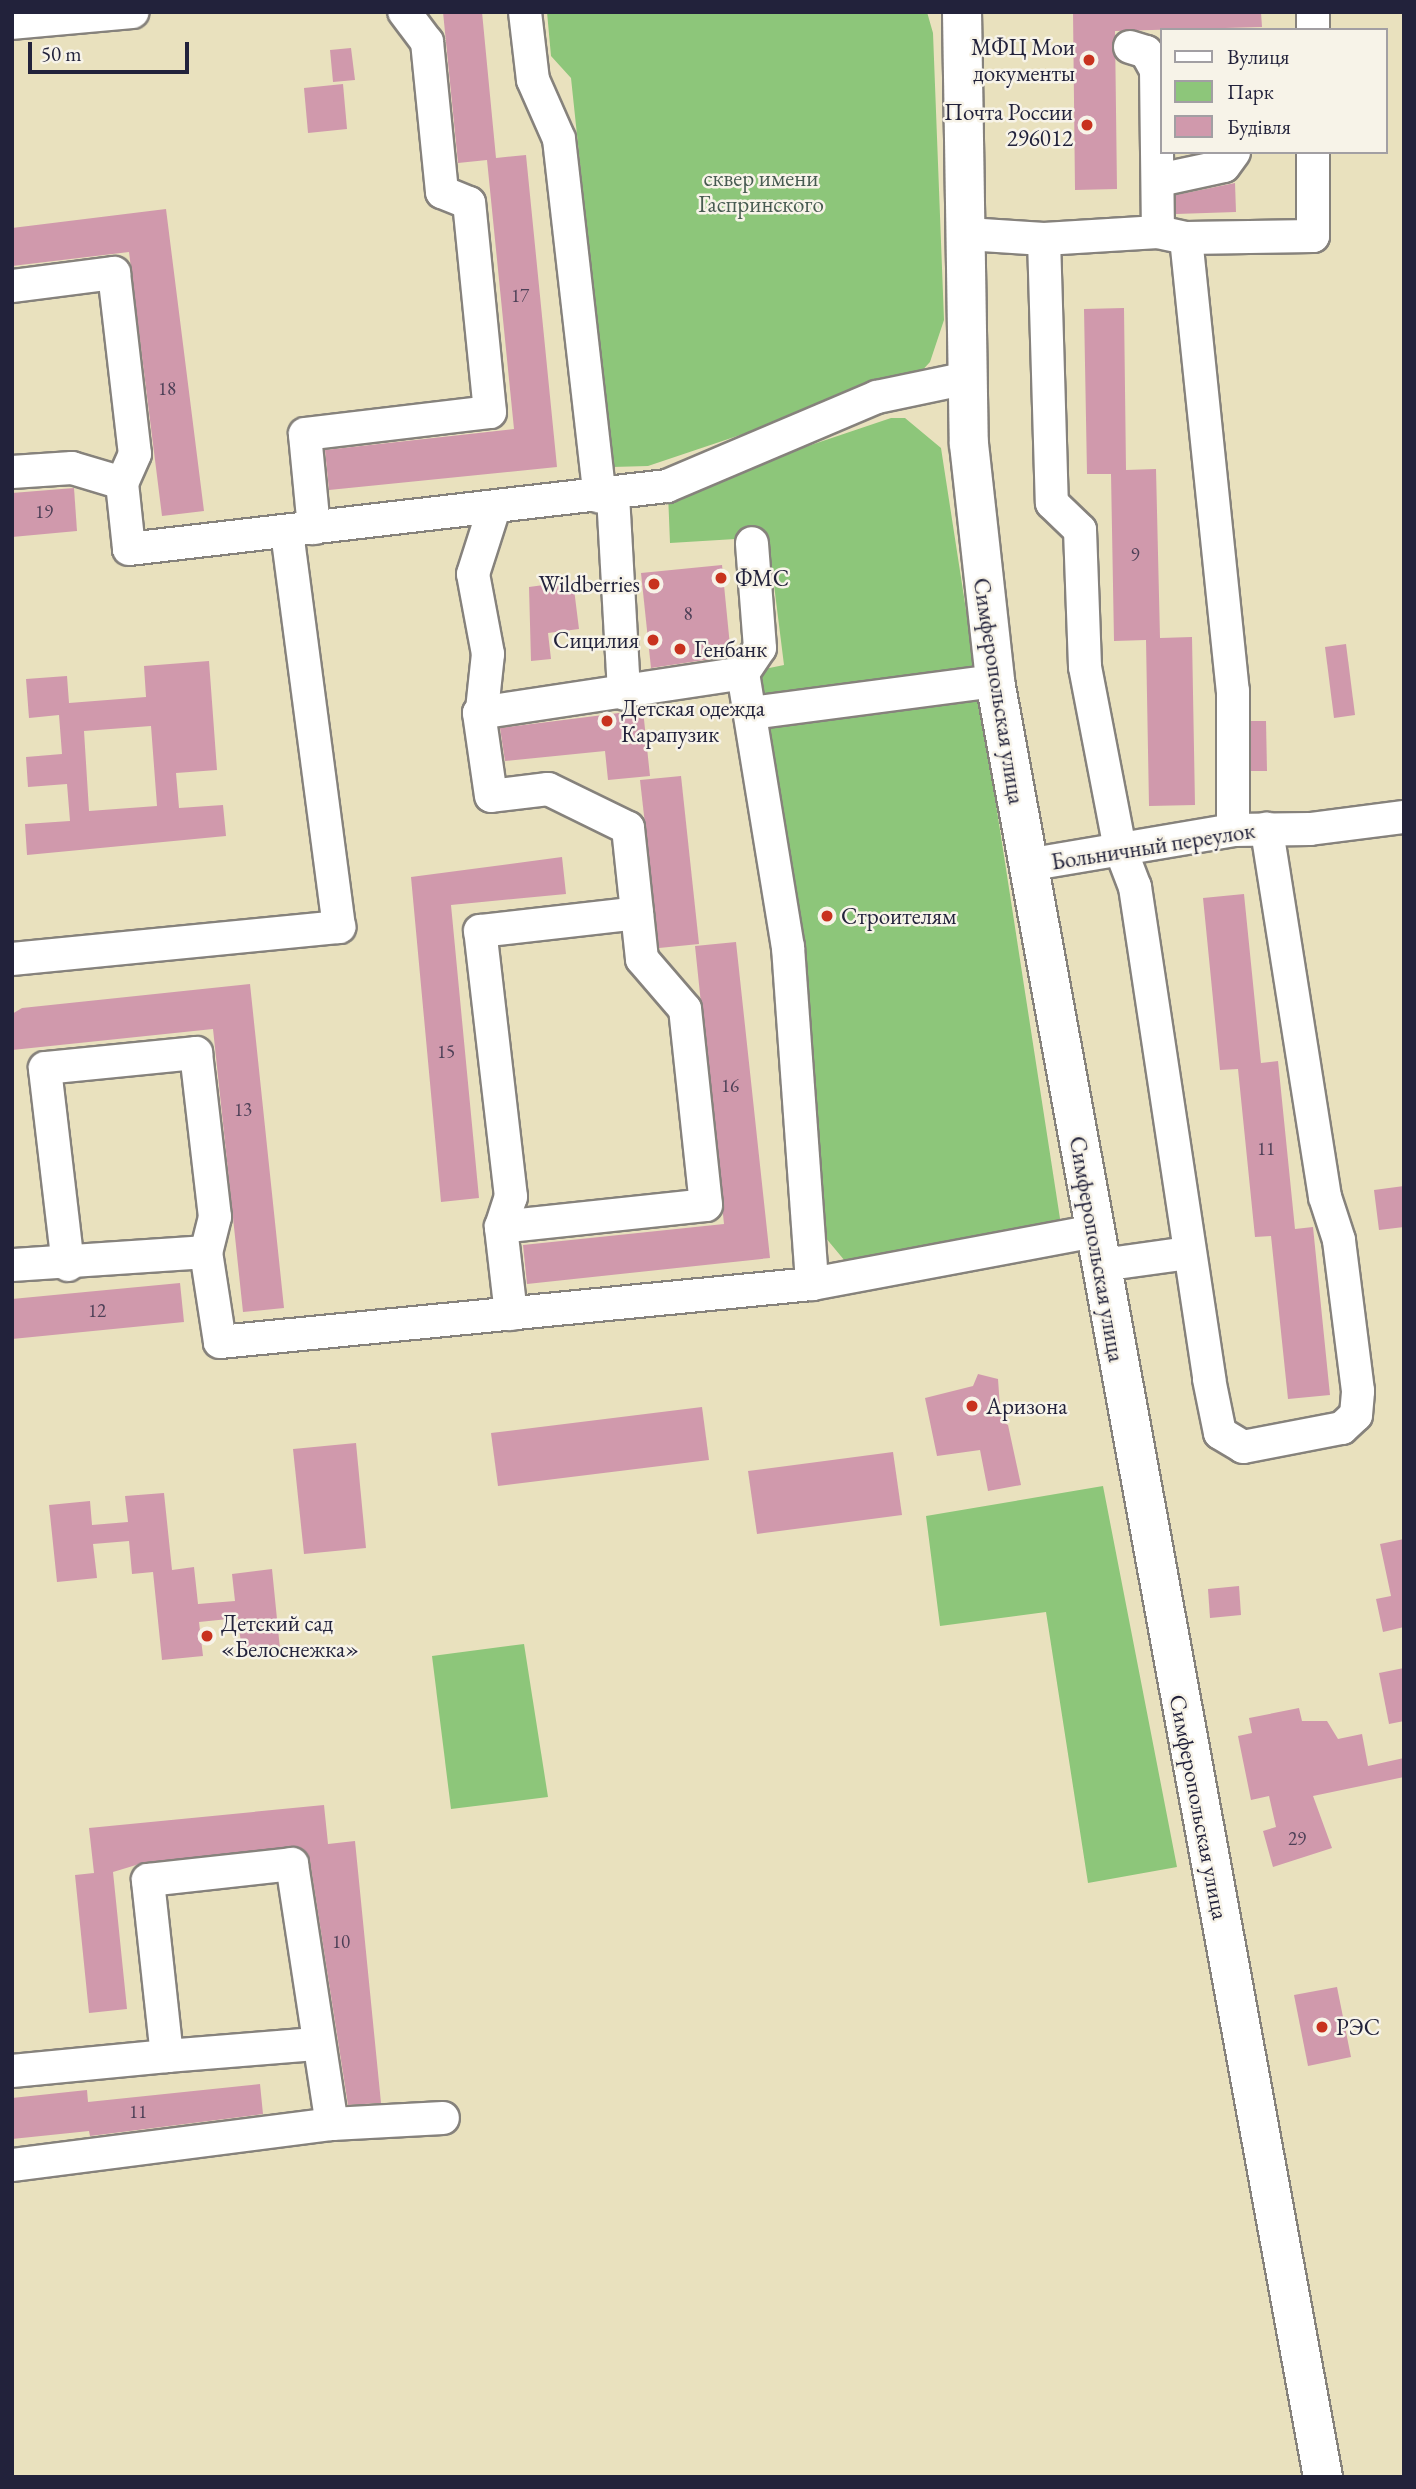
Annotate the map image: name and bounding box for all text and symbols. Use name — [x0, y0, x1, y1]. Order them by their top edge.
scale bar — [32, 28, 192, 72]
legend — [1160, 28, 1388, 154]
place label: МФЦ Мои документы — [971, 33, 1075, 87]
text: 50 m — [41, 40, 82, 67]
text: Вулиця — [1227, 43, 1289, 70]
marker: МФЦ Мои документы — [1081, 52, 1097, 68]
text: Парк — [1227, 78, 1274, 105]
place label: Почта России 296012 — [944, 98, 1073, 152]
text: Будівля — [1227, 113, 1291, 140]
marker: Почта России 296012 — [1079, 117, 1095, 133]
park label: сквер имени Гаспринского — [698, 164, 824, 218]
house number: 17 — [511, 285, 529, 307]
house number: 18 — [158, 378, 176, 400]
house number: 19 — [35, 501, 53, 523]
house number: 9 — [1130, 544, 1140, 566]
place label: ФМС — [735, 564, 789, 592]
place label: Wildberries — [538, 570, 640, 598]
marker: ФМС — [713, 570, 729, 586]
marker: Wildberries — [646, 576, 662, 592]
street label: Симферопольская улица — [967, 576, 1031, 806]
house number: 8 — [683, 603, 693, 625]
place label: Сицилия — [553, 626, 639, 654]
marker: Сицилия — [645, 632, 661, 648]
place label: Генбанк — [694, 635, 767, 663]
marker: Генбанк — [672, 641, 688, 657]
place label: Детская одежда Карапузик — [621, 694, 765, 748]
marker: Детская одежда Карапузик — [599, 713, 615, 729]
street label: Больничный переулок — [1049, 816, 1257, 876]
place label: Строителям — [841, 902, 956, 930]
marker: Строителям — [819, 908, 835, 924]
house number: 15 — [437, 1041, 455, 1063]
house number: 16 — [721, 1075, 739, 1097]
house number: 13 — [234, 1099, 252, 1121]
street label: Симферопольская улица — [1064, 1134, 1130, 1364]
house number: 11 — [1257, 1138, 1275, 1160]
house number: 12 — [88, 1300, 106, 1322]
place label: Аризона — [986, 1392, 1067, 1420]
marker: Аризона — [964, 1398, 980, 1414]
place label: Детский сад «Белоснежка» — [221, 1609, 359, 1663]
marker: Детский сад «Белоснежка» — [199, 1628, 215, 1644]
street label: Симферопольская улица — [1164, 1692, 1234, 1922]
house number: 29 — [1288, 1828, 1306, 1850]
house number: 10 — [332, 1931, 350, 1953]
place label: РЭС — [1336, 2013, 1380, 2041]
marker: РЭС — [1314, 2019, 1330, 2035]
house number: 11 — [129, 2101, 147, 2123]

